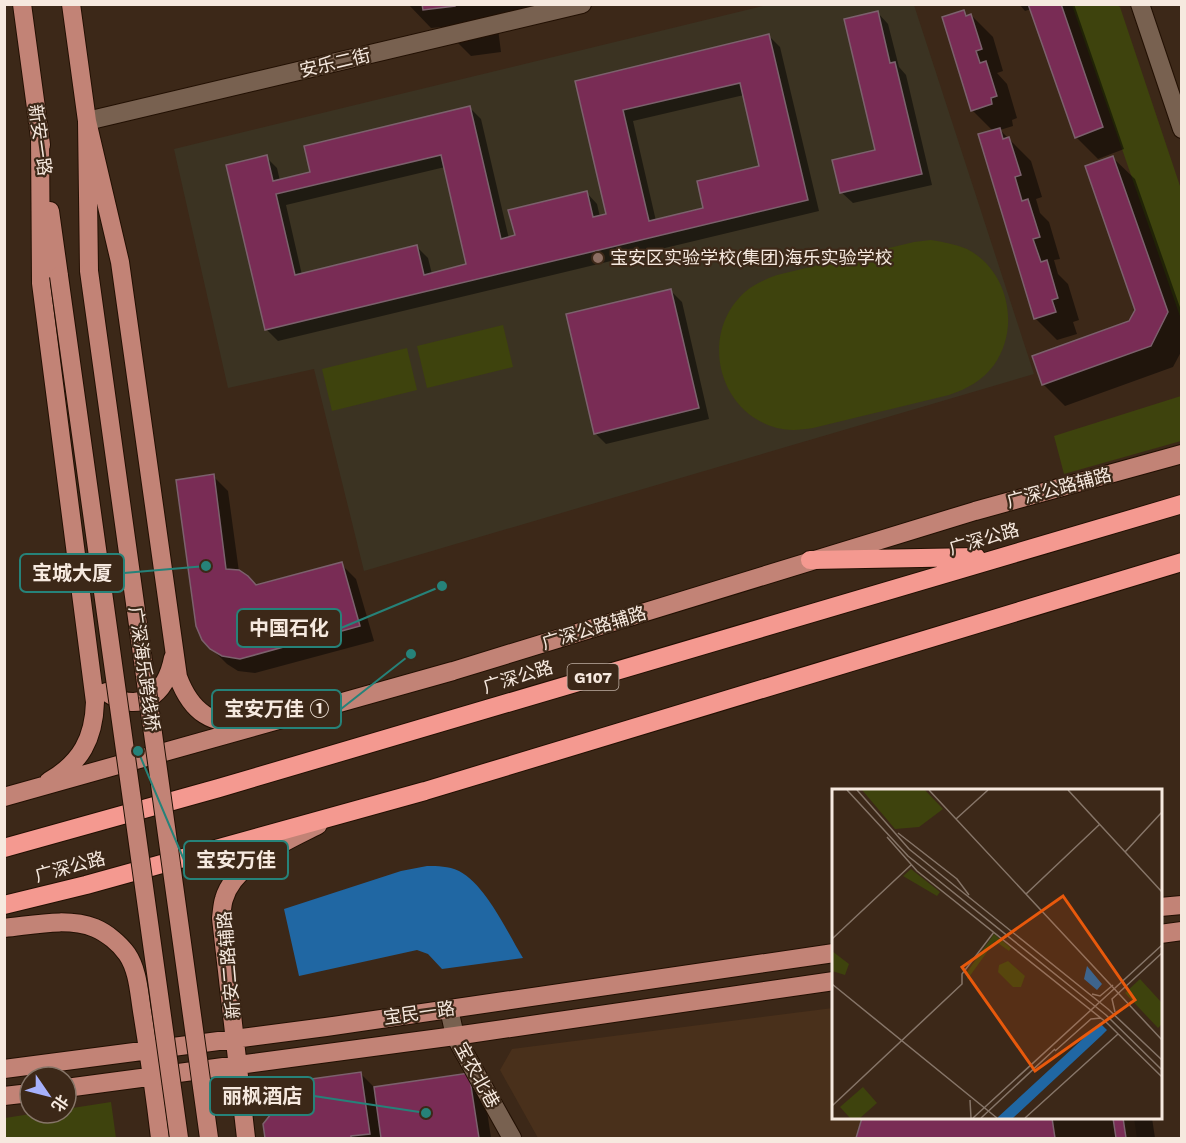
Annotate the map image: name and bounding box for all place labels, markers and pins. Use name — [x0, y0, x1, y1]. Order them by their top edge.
place label: 宝安区实验学校(集团)海乐实验学校 — [610, 247, 893, 268]
marker: 宝安区实验学校(集团)海乐实验学校 — [591, 251, 605, 265]
callout: 宝城大厦 — [20, 554, 124, 592]
callout: 中国石化 — [237, 609, 341, 647]
callout: 宝安万佳 ① — [212, 690, 341, 728]
callout: 宝安万佳 — [184, 841, 288, 879]
callout: 丽枫酒店 — [210, 1077, 314, 1115]

